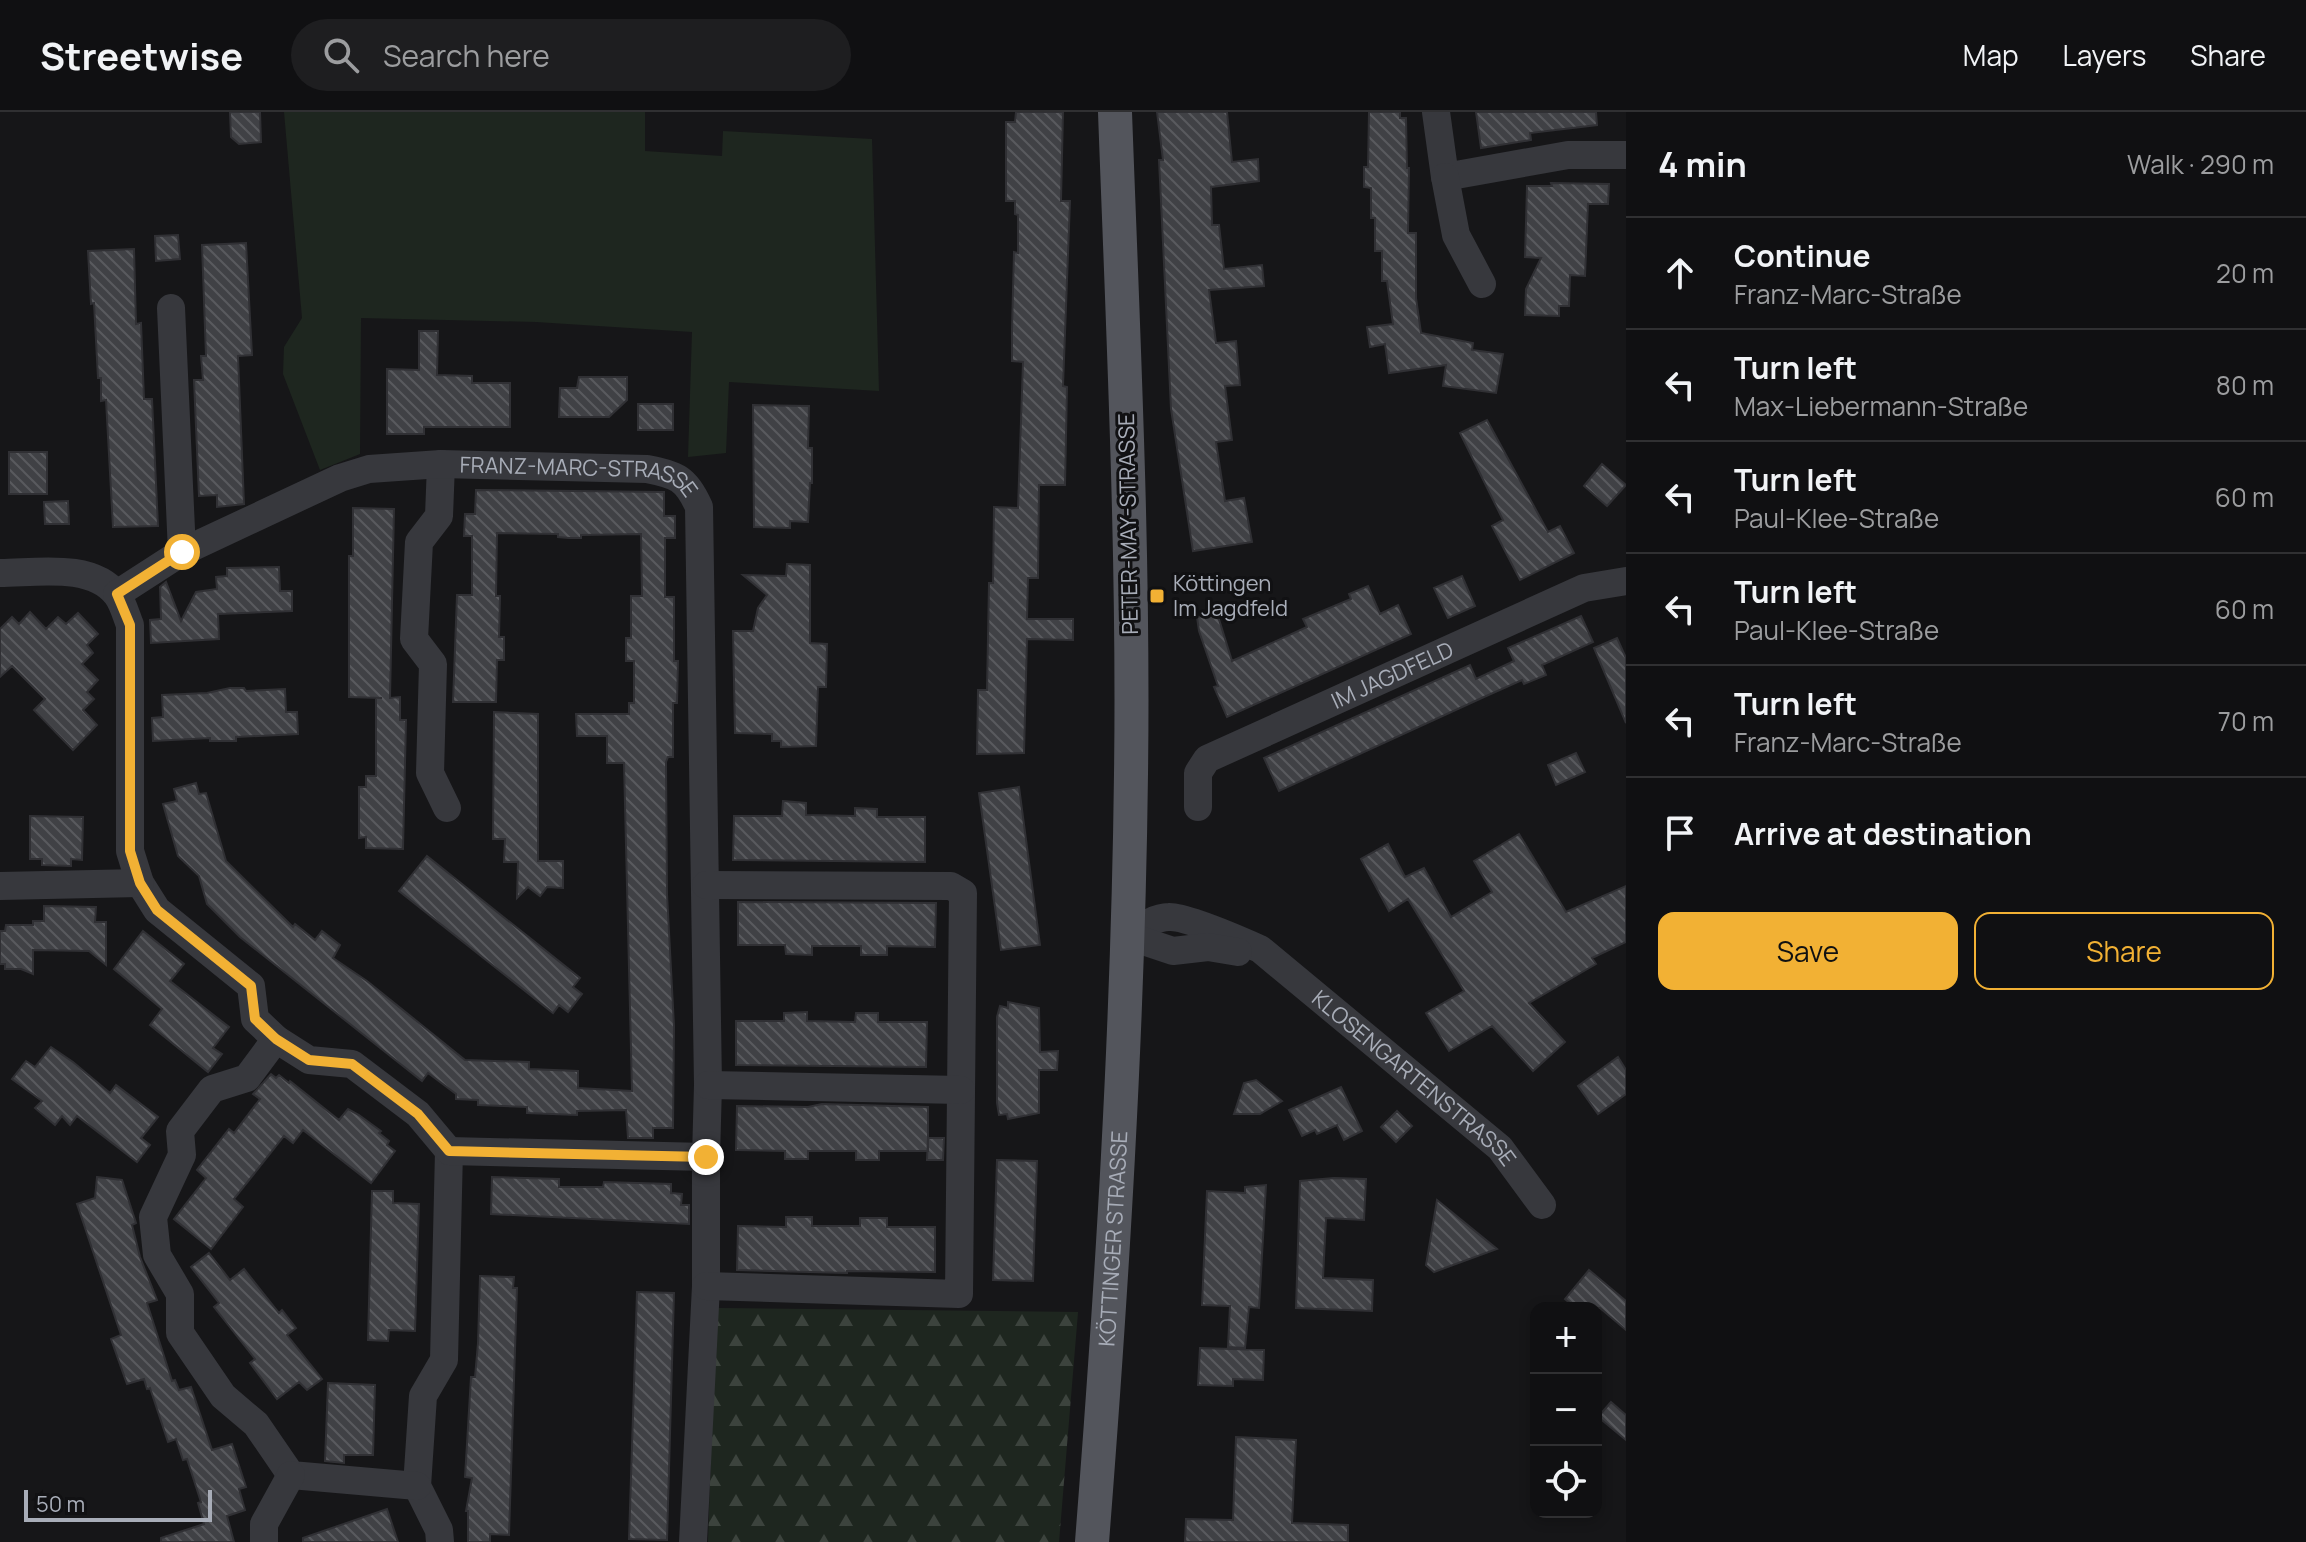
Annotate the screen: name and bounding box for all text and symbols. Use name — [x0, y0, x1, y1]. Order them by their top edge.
search box — [291, 19, 851, 91]
text: Streetwise — [40, 29, 243, 81]
icon: search — [319, 33, 363, 77]
text: Search here — [383, 35, 550, 76]
text: Map — [1963, 36, 2019, 74]
text: Layers — [2063, 36, 2146, 74]
text: Share — [2190, 36, 2266, 74]
text: 4 min — [1658, 141, 1747, 187]
text: Walk · 290 m — [2127, 146, 2274, 182]
text: Continue — [1734, 235, 1870, 276]
icon: ahead — [1658, 251, 1702, 295]
text: 20 m — [2216, 255, 2274, 291]
text: Franz-Marc-Straße — [1734, 276, 1962, 312]
text: Turn left — [1734, 347, 1857, 388]
icon: left — [1658, 363, 1702, 407]
text: 80 m — [2216, 367, 2274, 403]
text: Max-Liebermann-Straße — [1734, 388, 2028, 424]
street label: PETER-MAY-STRASSE — [1111, 413, 1145, 635]
street label: FRANZ-MARC-STRASSE — [459, 449, 705, 503]
text: Turn left — [1734, 459, 1857, 500]
icon: left — [1658, 475, 1702, 519]
text: 60 m — [2215, 479, 2274, 515]
text: Paul-Klee-Straße — [1734, 500, 1939, 536]
route start — [164, 534, 200, 570]
place label: Köttingen Im Jagdfeld — [1173, 568, 1288, 623]
text: Turn left — [1734, 571, 1857, 612]
marker: Köttingen Im Jagdfeld — [1148, 587, 1166, 605]
icon: left — [1658, 587, 1702, 631]
text: 60 m — [2215, 591, 2274, 627]
text: Paul-Klee-Straße — [1734, 612, 1939, 648]
street label: IM JAGDFELD — [1326, 634, 1458, 716]
text: Turn left — [1734, 683, 1857, 724]
icon: left — [1658, 699, 1702, 743]
text: 70 m — [2218, 703, 2274, 739]
text: Franz-Marc-Straße — [1734, 724, 1962, 760]
icon: arrive — [1658, 811, 1702, 855]
text: Arrive at destination — [1734, 813, 2032, 854]
button: Save — [1658, 912, 1958, 990]
button: Share — [1974, 912, 2274, 990]
street label: KLOSENGARTENSTRASSE — [1306, 983, 1523, 1172]
street label: KÖTTINGER STRASSE — [1091, 1130, 1134, 1348]
route end — [688, 1139, 724, 1175]
map controls — [1530, 1302, 1602, 1518]
button: + — [1530, 1302, 1602, 1374]
button: − — [1530, 1374, 1602, 1446]
button: locate — [1530, 1446, 1602, 1518]
scale bar — [24, 1486, 212, 1522]
text: 50 m — [36, 1489, 85, 1519]

